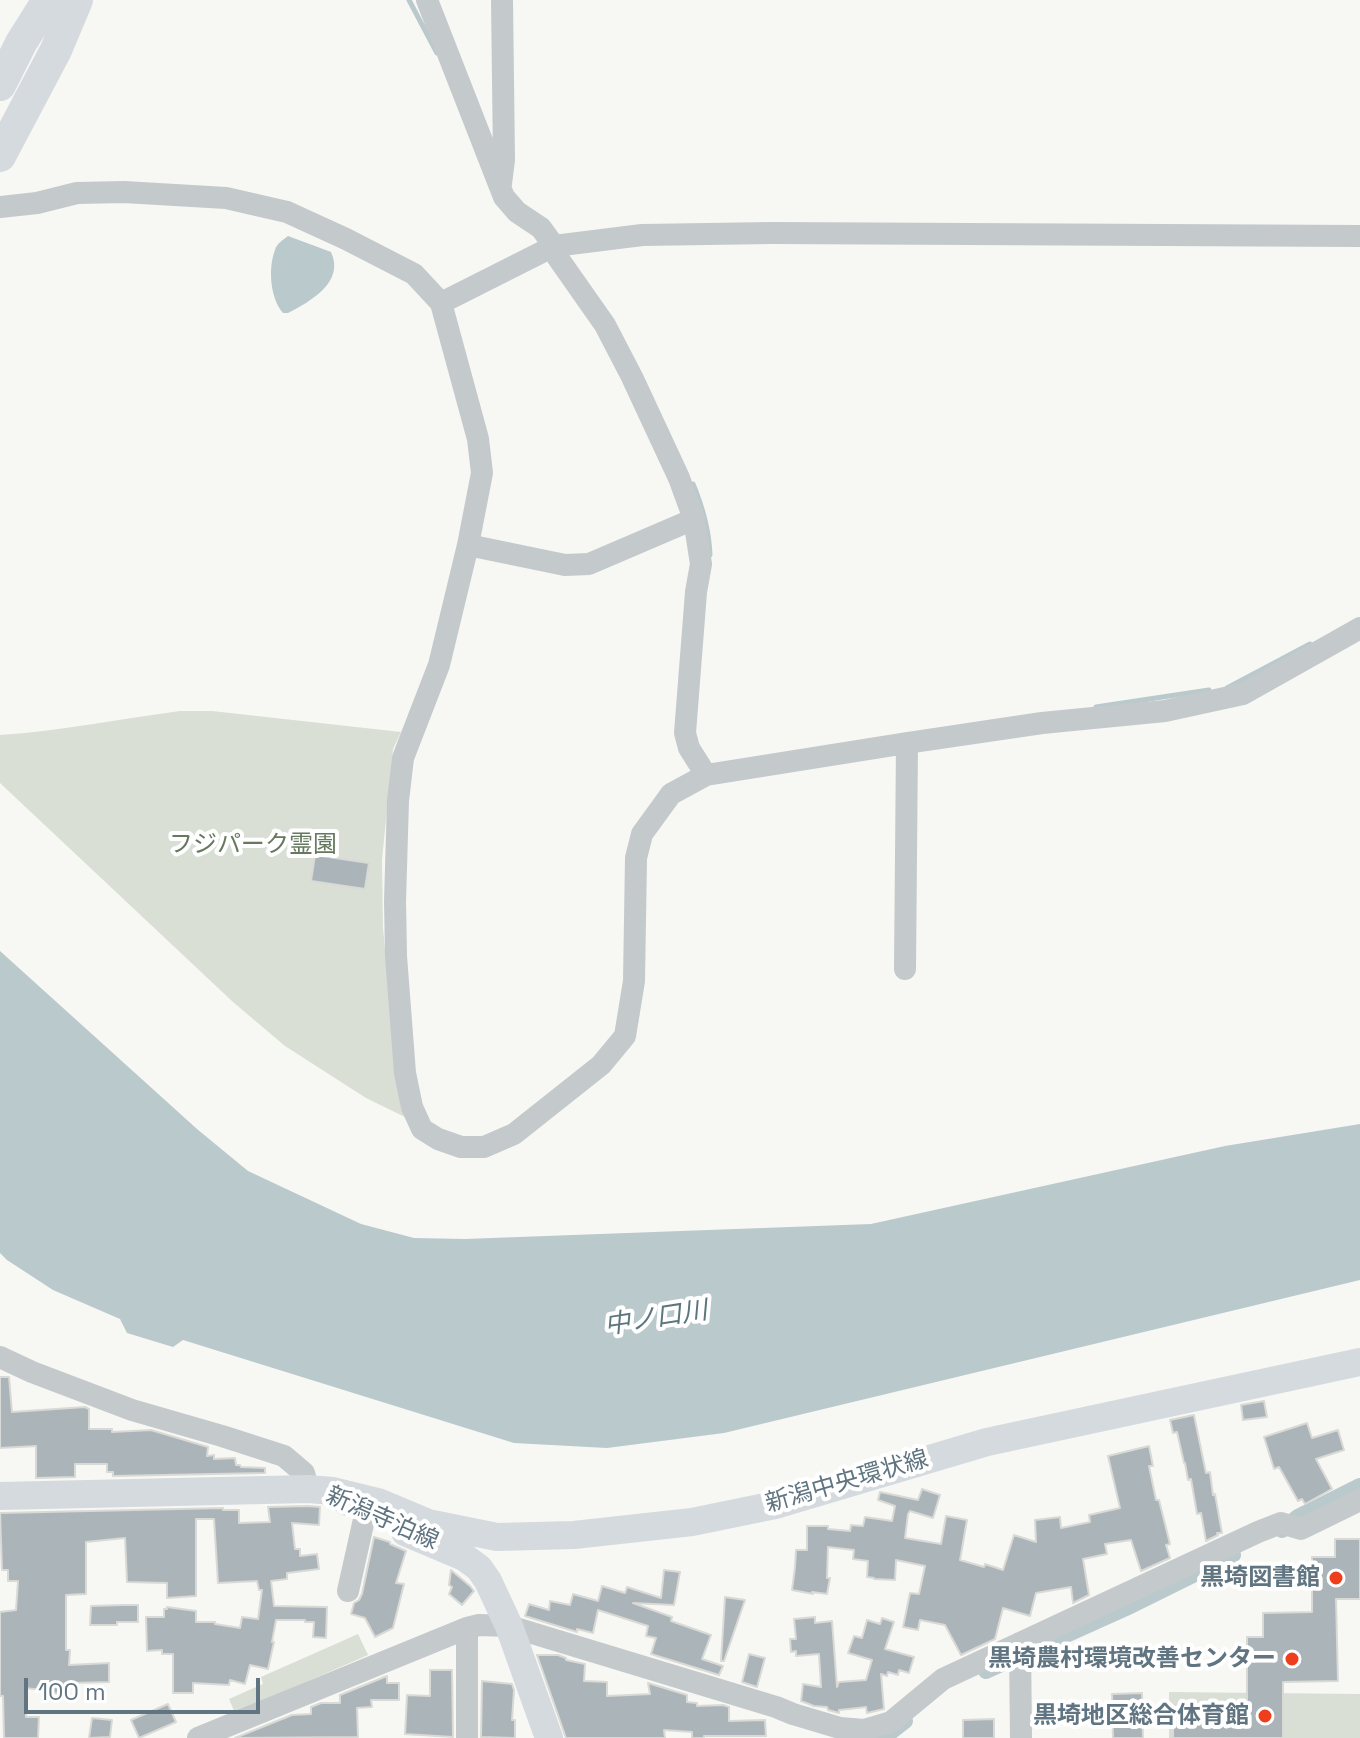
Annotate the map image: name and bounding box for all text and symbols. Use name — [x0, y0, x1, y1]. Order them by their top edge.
park label: フジパーク霊園 — [169, 831, 337, 859]
water label: 中ノ口川 — [602, 1295, 710, 1343]
street label: 新潟中央環状線 — [762, 1445, 932, 1519]
street label: 新潟寺泊線 — [321, 1481, 443, 1557]
place label: 黒埼図書館 — [1200, 1564, 1320, 1592]
marker: 黒埼図書館 — [1327, 1569, 1345, 1587]
place label: 黒埼農村環境改善センター — [988, 1645, 1276, 1673]
marker: 黒埼農村環境改善センター — [1283, 1650, 1301, 1668]
scale bar — [28, 1662, 264, 1712]
text: 100 m — [38, 1676, 106, 1707]
place label: 黒埼地区総合体育館 — [1033, 1702, 1249, 1730]
marker: 黒埼地区総合体育館 — [1256, 1707, 1274, 1725]

